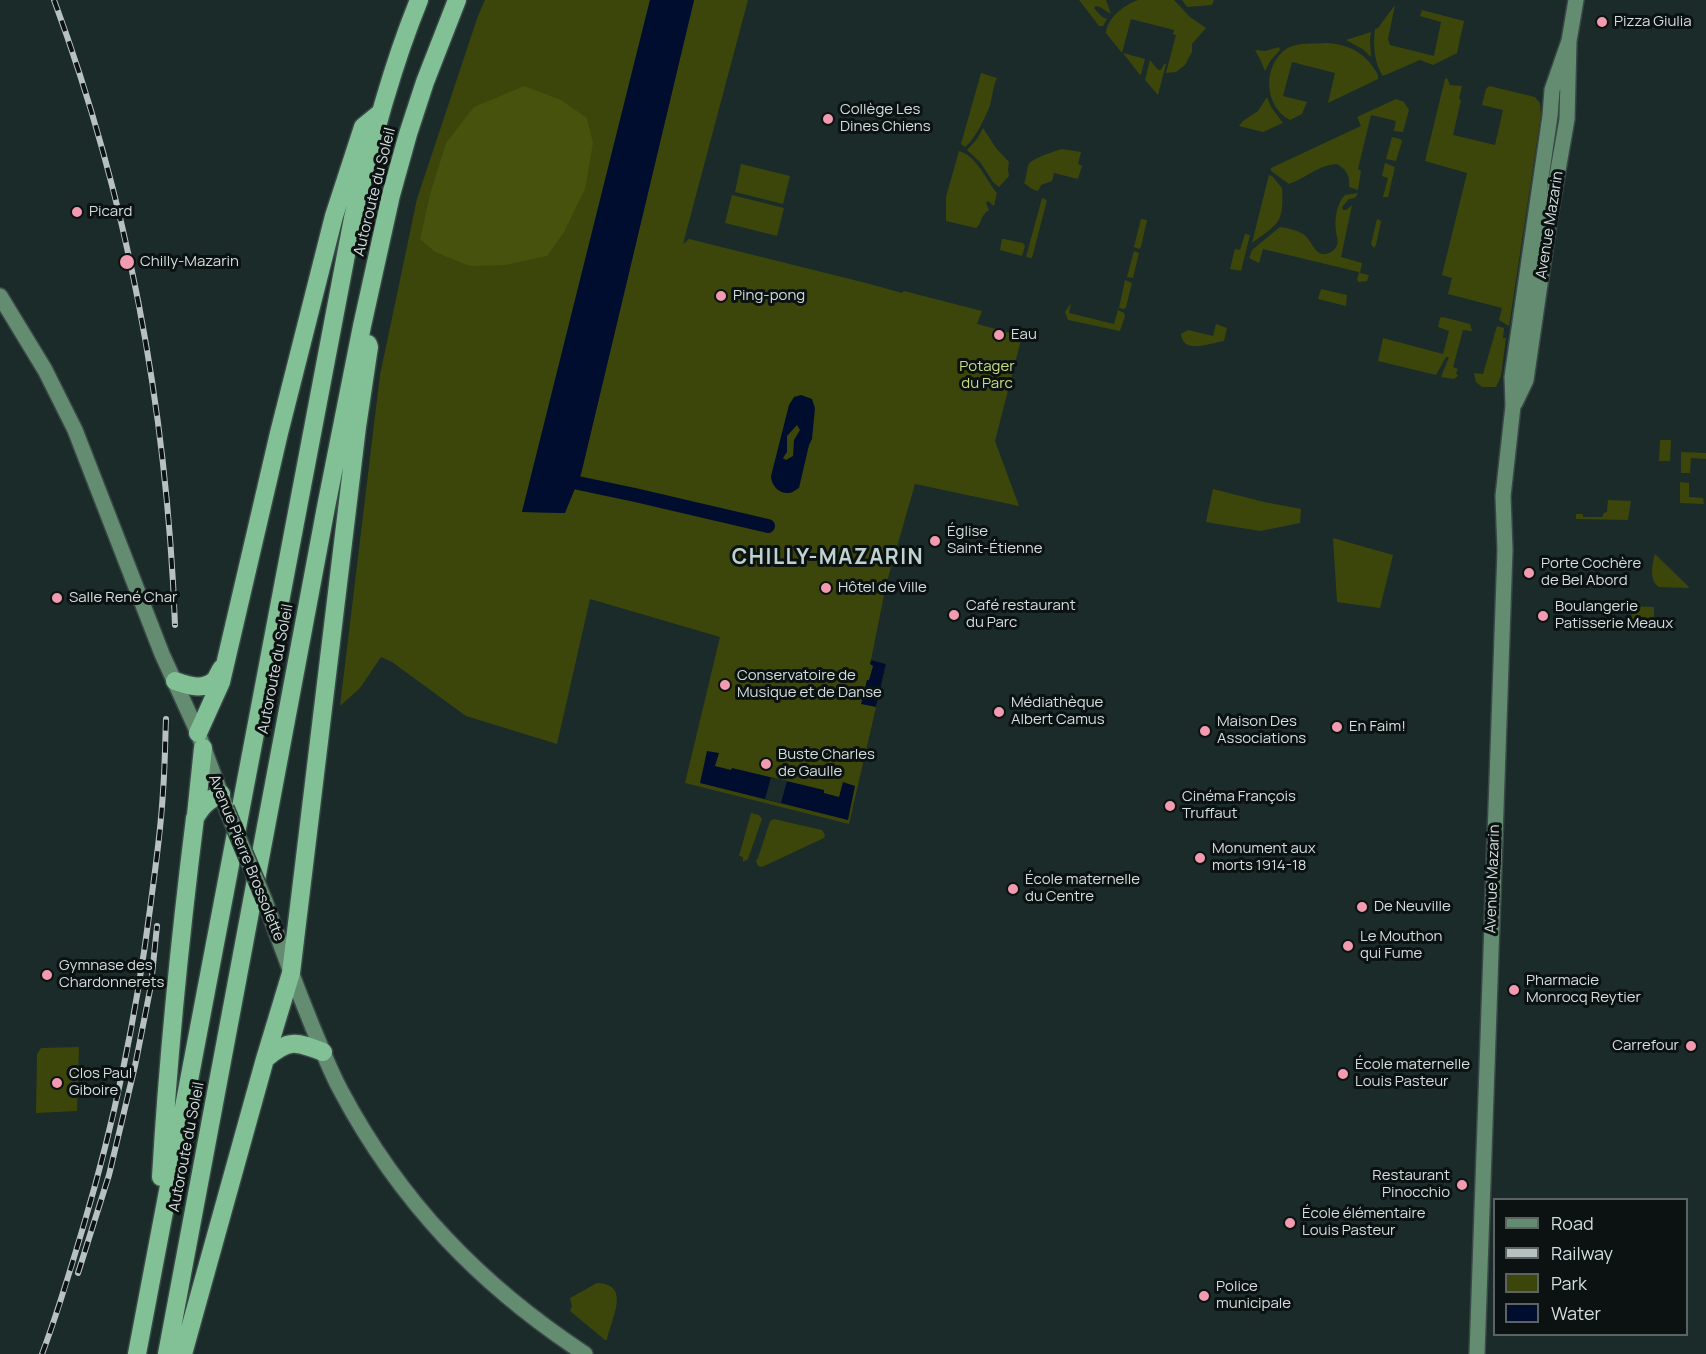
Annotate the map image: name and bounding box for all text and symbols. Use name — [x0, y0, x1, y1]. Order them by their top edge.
place label: Pizza Giulia — [1614, 13, 1692, 31]
marker: Pizza Giulia — [1595, 15, 1609, 29]
place label: Collège Les Dines Chiens — [840, 101, 931, 136]
marker: Collège Les Dines Chiens — [821, 112, 835, 126]
street label: Autoroute du Soleil — [350, 126, 400, 258]
street label: Avenue Mazarin — [1533, 170, 1567, 280]
place label: Picard — [89, 203, 132, 221]
marker: Picard — [70, 205, 84, 219]
marker: Chilly-Mazarin — [118, 253, 136, 271]
place label: Chilly-Mazarin — [140, 253, 239, 271]
place label: Ping-pong — [733, 287, 805, 305]
marker: Ping-pong — [714, 289, 728, 303]
place label: Eau — [1011, 326, 1037, 344]
marker: Eau — [992, 328, 1006, 342]
park label: Potager du Parc — [959, 358, 1015, 393]
place label: Église Saint-Étienne — [947, 523, 1042, 558]
marker: Église Saint-Étienne — [928, 534, 942, 548]
district label: CHILLY-MAZARIN — [731, 545, 925, 571]
place label: Porte Cochère de Bel Abord — [1541, 555, 1641, 590]
marker: Porte Cochère de Bel Abord — [1522, 566, 1536, 580]
place label: Hôtel de Ville — [838, 579, 927, 597]
marker: Hôtel de Ville — [819, 581, 833, 595]
place label: Salle René Char — [69, 589, 177, 607]
marker: Salle René Char — [50, 591, 64, 605]
place label: Café restaurant du Parc — [966, 597, 1076, 632]
place label: Boulangerie Patisserie Meaux — [1555, 598, 1673, 633]
street label: Autoroute du Soleil — [255, 603, 297, 735]
marker: Café restaurant du Parc — [947, 608, 961, 622]
marker: Boulangerie Patisserie Meaux — [1536, 609, 1550, 623]
place label: Conservatoire de Musique et de Danse — [737, 667, 882, 702]
marker: Conservatoire de Musique et de Danse — [718, 678, 732, 692]
place label: Médiathèque Albert Camus — [1011, 694, 1105, 729]
marker: Médiathèque Albert Camus — [992, 705, 1006, 719]
place label: Maison Des Associations — [1217, 713, 1306, 748]
place label: En Faim! — [1349, 718, 1406, 736]
marker: En Faim! — [1330, 720, 1344, 734]
marker: Maison Des Associations — [1198, 724, 1212, 738]
place label: Buste Charles de Gaulle — [778, 746, 875, 781]
marker: Buste Charles de Gaulle — [759, 757, 773, 771]
street label: Avenue Pierre Brossolette — [204, 772, 288, 944]
place label: Cinéma François Truffaut — [1182, 788, 1296, 823]
marker: Cinéma François Truffaut — [1163, 799, 1177, 813]
street label: Avenue Mazarin — [1482, 824, 1504, 934]
place label: Monument aux morts 1914-18 — [1212, 840, 1316, 875]
marker: Monument aux morts 1914-18 — [1193, 851, 1207, 865]
place label: École maternelle du Centre — [1025, 871, 1140, 906]
marker: École maternelle du Centre — [1006, 882, 1020, 896]
place label: De Neuville — [1374, 898, 1451, 916]
marker: De Neuville — [1355, 900, 1369, 914]
place label: Le Mouthon qui Fume — [1360, 928, 1443, 963]
marker: Le Mouthon qui Fume — [1341, 939, 1355, 953]
place label: Gymnase des Chardonnerets — [59, 957, 164, 992]
marker: Gymnase des Chardonnerets — [40, 968, 54, 982]
place label: Pharmacie Monrocq Reytier — [1526, 972, 1641, 1007]
marker: Pharmacie Monrocq Reytier — [1507, 983, 1521, 997]
place label: Carrefour — [1612, 1037, 1679, 1055]
marker: Carrefour — [1684, 1039, 1698, 1053]
place label: École maternelle Louis Pasteur — [1355, 1056, 1470, 1091]
place label: Clos Paul Giboire — [69, 1065, 132, 1100]
marker: École maternelle Louis Pasteur — [1336, 1067, 1350, 1081]
marker: Clos Paul Giboire — [50, 1076, 64, 1090]
street label: Autoroute du Soleil — [166, 1081, 208, 1213]
place label: Restaurant Pinocchio — [1372, 1167, 1450, 1202]
marker: Restaurant Pinocchio — [1455, 1178, 1469, 1192]
legend — [1493, 1198, 1688, 1336]
place label: École élémentaire Louis Pasteur — [1302, 1205, 1426, 1240]
text: Road — [1551, 1211, 1594, 1235]
marker: École élémentaire Louis Pasteur — [1283, 1216, 1297, 1230]
text: Railway — [1551, 1241, 1613, 1265]
text: Park — [1551, 1271, 1587, 1295]
place label: Police municipale — [1216, 1278, 1291, 1313]
marker: Police municipale — [1197, 1289, 1211, 1303]
text: Water — [1551, 1301, 1601, 1325]

